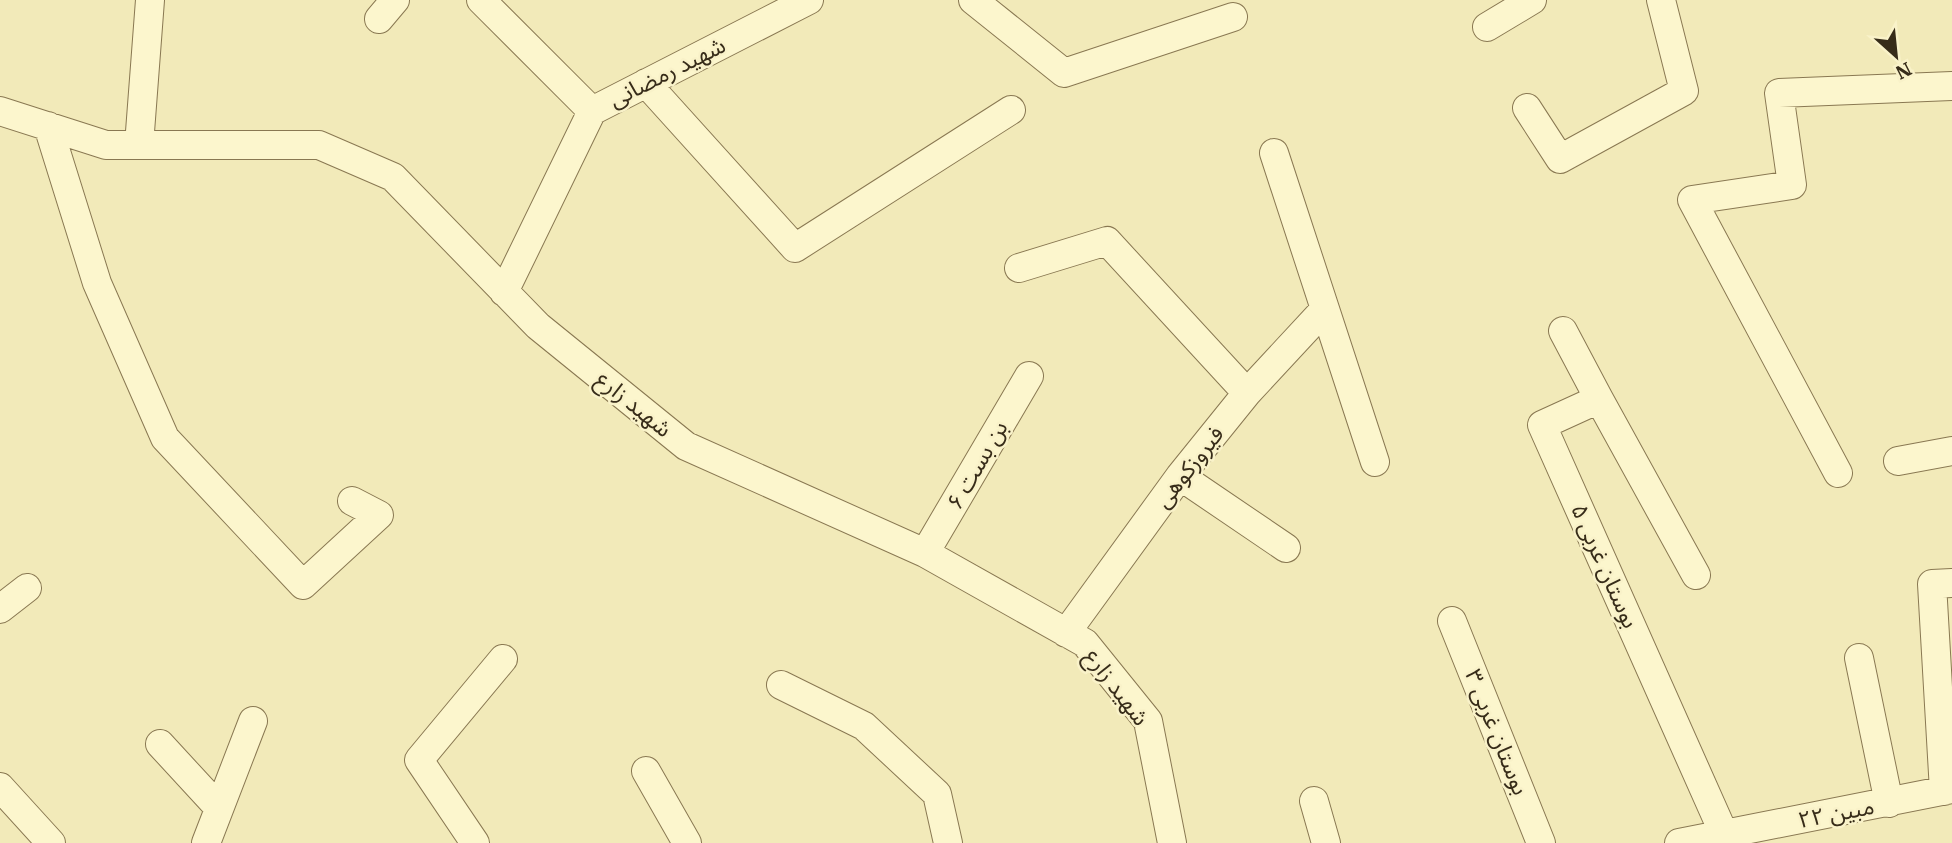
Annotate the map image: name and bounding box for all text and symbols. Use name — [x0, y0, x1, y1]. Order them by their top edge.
north arrow — [1861, 21, 1931, 91]
street label: شهید رمضانی — [603, 29, 730, 113]
text: N — [1892, 57, 1916, 85]
street label: شهید زارع — [589, 363, 679, 445]
street label: بن بست ۶ — [939, 415, 1014, 514]
street label: فیروزکوهی — [1147, 419, 1230, 514]
street label: بوستان غربی ۵ — [1565, 499, 1647, 632]
street label: شهید زارع — [1077, 642, 1157, 733]
street label: بوستان غربی ۳ — [1459, 664, 1537, 799]
street label: مبین ۲۲ — [1795, 790, 1876, 834]

